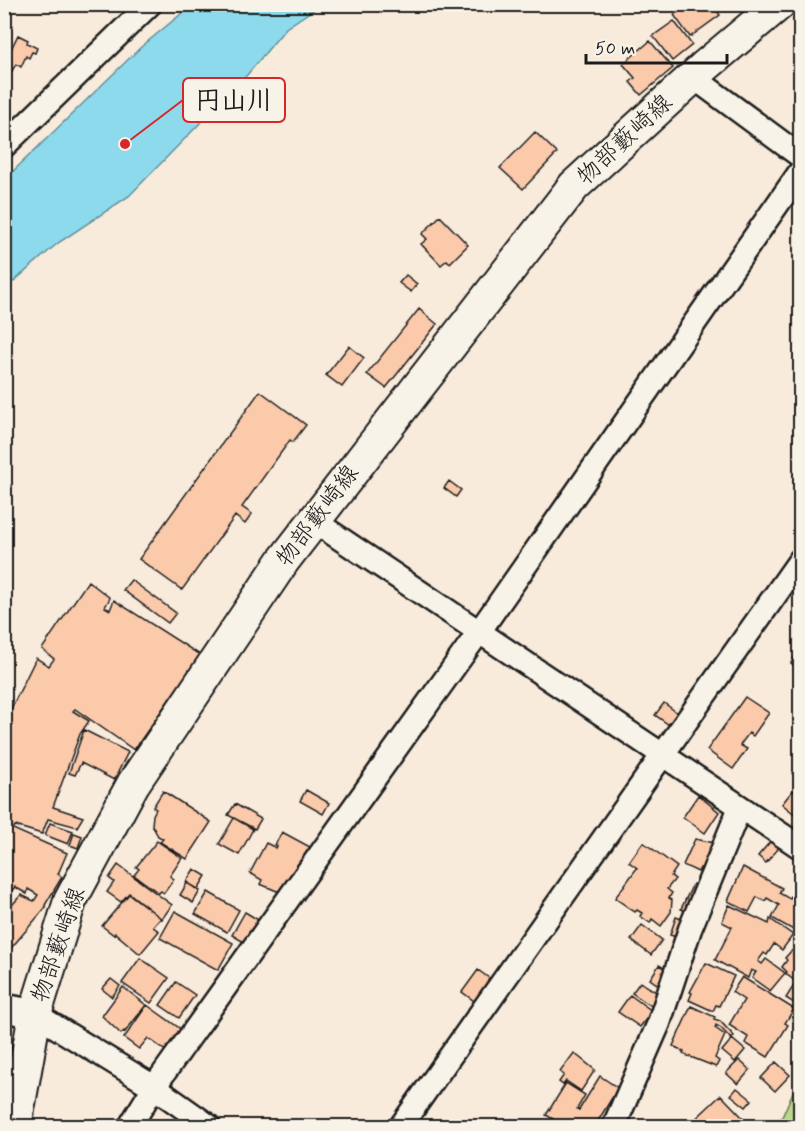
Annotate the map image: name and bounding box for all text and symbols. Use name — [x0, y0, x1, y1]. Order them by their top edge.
scale bar — [586, 27, 727, 65]
text: 50 m — [595, 37, 635, 61]
callout: 円山川 — [183, 78, 285, 122]
text: 円山川 — [195, 85, 273, 119]
street label: 物部藪崎線 — [571, 88, 679, 192]
street label: 物部藪崎線 — [270, 459, 366, 573]
street label: 物部藪崎線 — [25, 883, 93, 1007]

